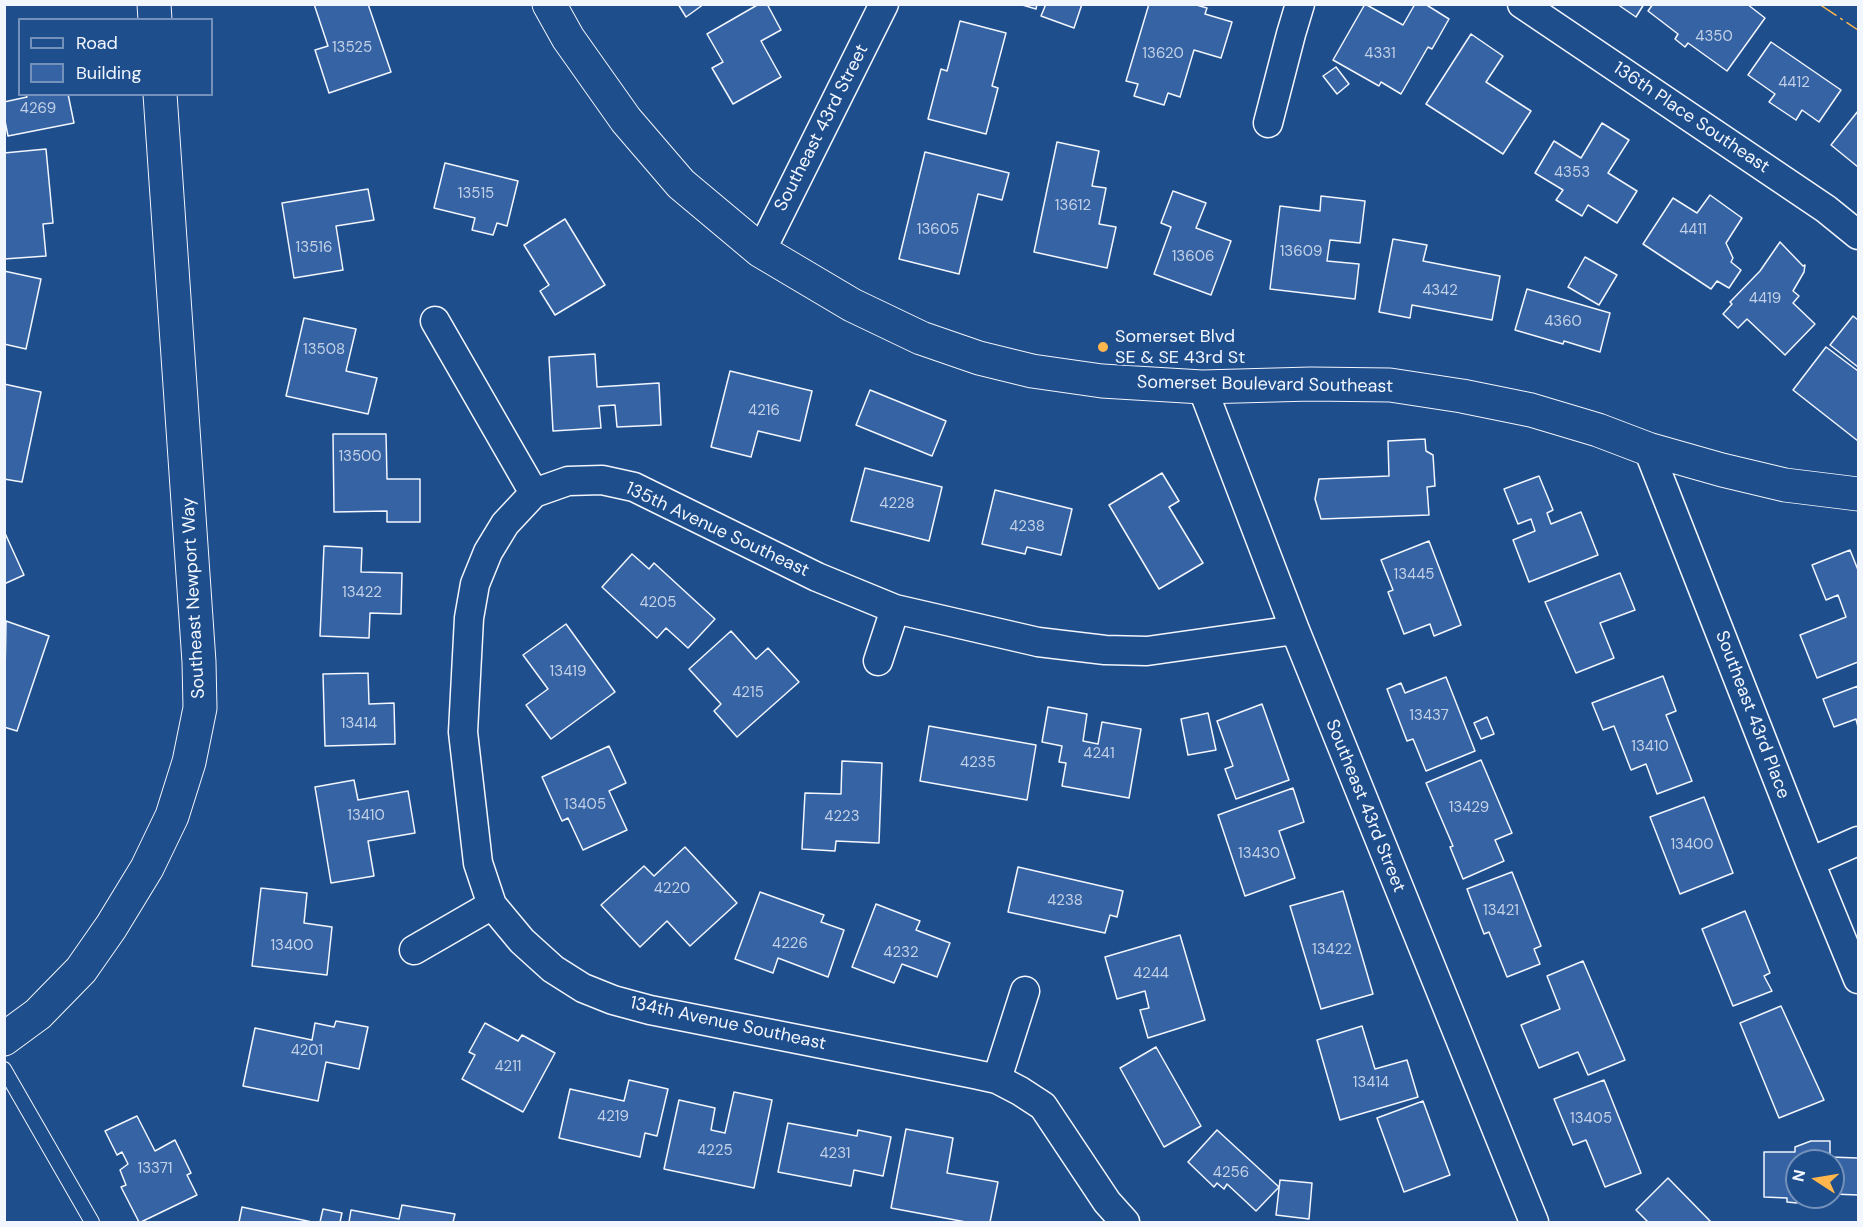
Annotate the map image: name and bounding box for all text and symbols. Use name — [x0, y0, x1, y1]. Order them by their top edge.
legend — [18, 18, 213, 96]
house number: 4350 — [1695, 28, 1733, 46]
text: Road — [76, 31, 118, 55]
house number: 13525 — [332, 39, 372, 57]
street label: Southeast 43rd Street — [771, 41, 873, 215]
house number: 13620 — [1142, 45, 1184, 63]
house number: 4331 — [1364, 45, 1396, 63]
street label: 136th Place Southeast — [1609, 58, 1773, 178]
text: Building — [76, 61, 141, 85]
house number: 4412 — [1778, 74, 1810, 92]
house number: 4269 — [20, 100, 56, 118]
house number: 4353 — [1554, 164, 1590, 182]
house number: 13515 — [458, 185, 494, 203]
house number: 13612 — [1055, 197, 1091, 215]
house number: 13605 — [917, 221, 959, 239]
house number: 4411 — [1679, 221, 1707, 239]
house number: 13516 — [296, 239, 332, 257]
house number: 13609 — [1280, 243, 1322, 261]
house number: 13606 — [1172, 248, 1214, 266]
house number: 4342 — [1422, 282, 1458, 300]
house number: 4419 — [1749, 290, 1781, 308]
house number: 4360 — [1544, 313, 1582, 331]
place label: Somerset Blvd SE & SE 43rd St — [1115, 326, 1245, 368]
marker: Somerset Blvd SE & SE 43rd St — [1096, 340, 1110, 354]
house number: 13508 — [303, 341, 345, 359]
street label: Somerset Boulevard Southeast — [1137, 372, 1393, 398]
house number: 4216 — [748, 402, 780, 420]
house number: 13500 — [338, 448, 382, 466]
street label: 135th Avenue Southeast — [622, 478, 812, 582]
house number: 4228 — [879, 495, 915, 513]
street label: Southeast Newport Way — [178, 497, 210, 699]
house number: 4238 — [1009, 518, 1045, 536]
house number: 13445 — [1394, 566, 1434, 584]
house number: 13422 — [342, 584, 382, 602]
house number: 4205 — [639, 594, 677, 612]
street label: Southeast 43rd Place — [1710, 628, 1794, 802]
house number: 13419 — [550, 663, 586, 681]
house number: 4215 — [732, 684, 764, 702]
house number: 13437 — [1409, 707, 1449, 725]
house number: 13414 — [341, 715, 377, 733]
street label: Southeast 43rd Street — [1320, 717, 1410, 895]
house number: 13410 — [1631, 738, 1669, 756]
house number: 4241 — [1083, 745, 1115, 763]
house number: 4235 — [960, 754, 996, 772]
house number: 13405 — [564, 796, 606, 814]
house number: 13429 — [1449, 799, 1489, 817]
house number: 13410 — [347, 807, 385, 825]
house number: 4223 — [824, 808, 860, 826]
house number: 13400 — [1670, 836, 1714, 854]
house number: 13430 — [1238, 845, 1280, 863]
house number: 4220 — [654, 880, 690, 898]
house number: 4238 — [1047, 892, 1083, 910]
house number: 13421 — [1483, 902, 1519, 920]
house number: 4226 — [772, 935, 808, 953]
house number: 13400 — [270, 937, 314, 955]
house number: 13422 — [1312, 941, 1352, 959]
house number: 4232 — [883, 944, 919, 962]
house number: 4244 — [1133, 965, 1169, 983]
street label: 134th Avenue Southeast — [628, 993, 828, 1055]
house number: 4201 — [291, 1042, 323, 1060]
house number: 4211 — [494, 1058, 522, 1076]
house number: 13414 — [1353, 1074, 1389, 1092]
house number: 4219 — [597, 1108, 629, 1126]
house number: 13405 — [1570, 1110, 1612, 1128]
house number: 4225 — [697, 1142, 733, 1160]
house number: 4231 — [819, 1145, 851, 1163]
north arrow — [1785, 1149, 1845, 1209]
house number: 13371 — [138, 1160, 172, 1178]
house number: 4256 — [1213, 1164, 1249, 1182]
text: N — [1787, 1168, 1810, 1183]

